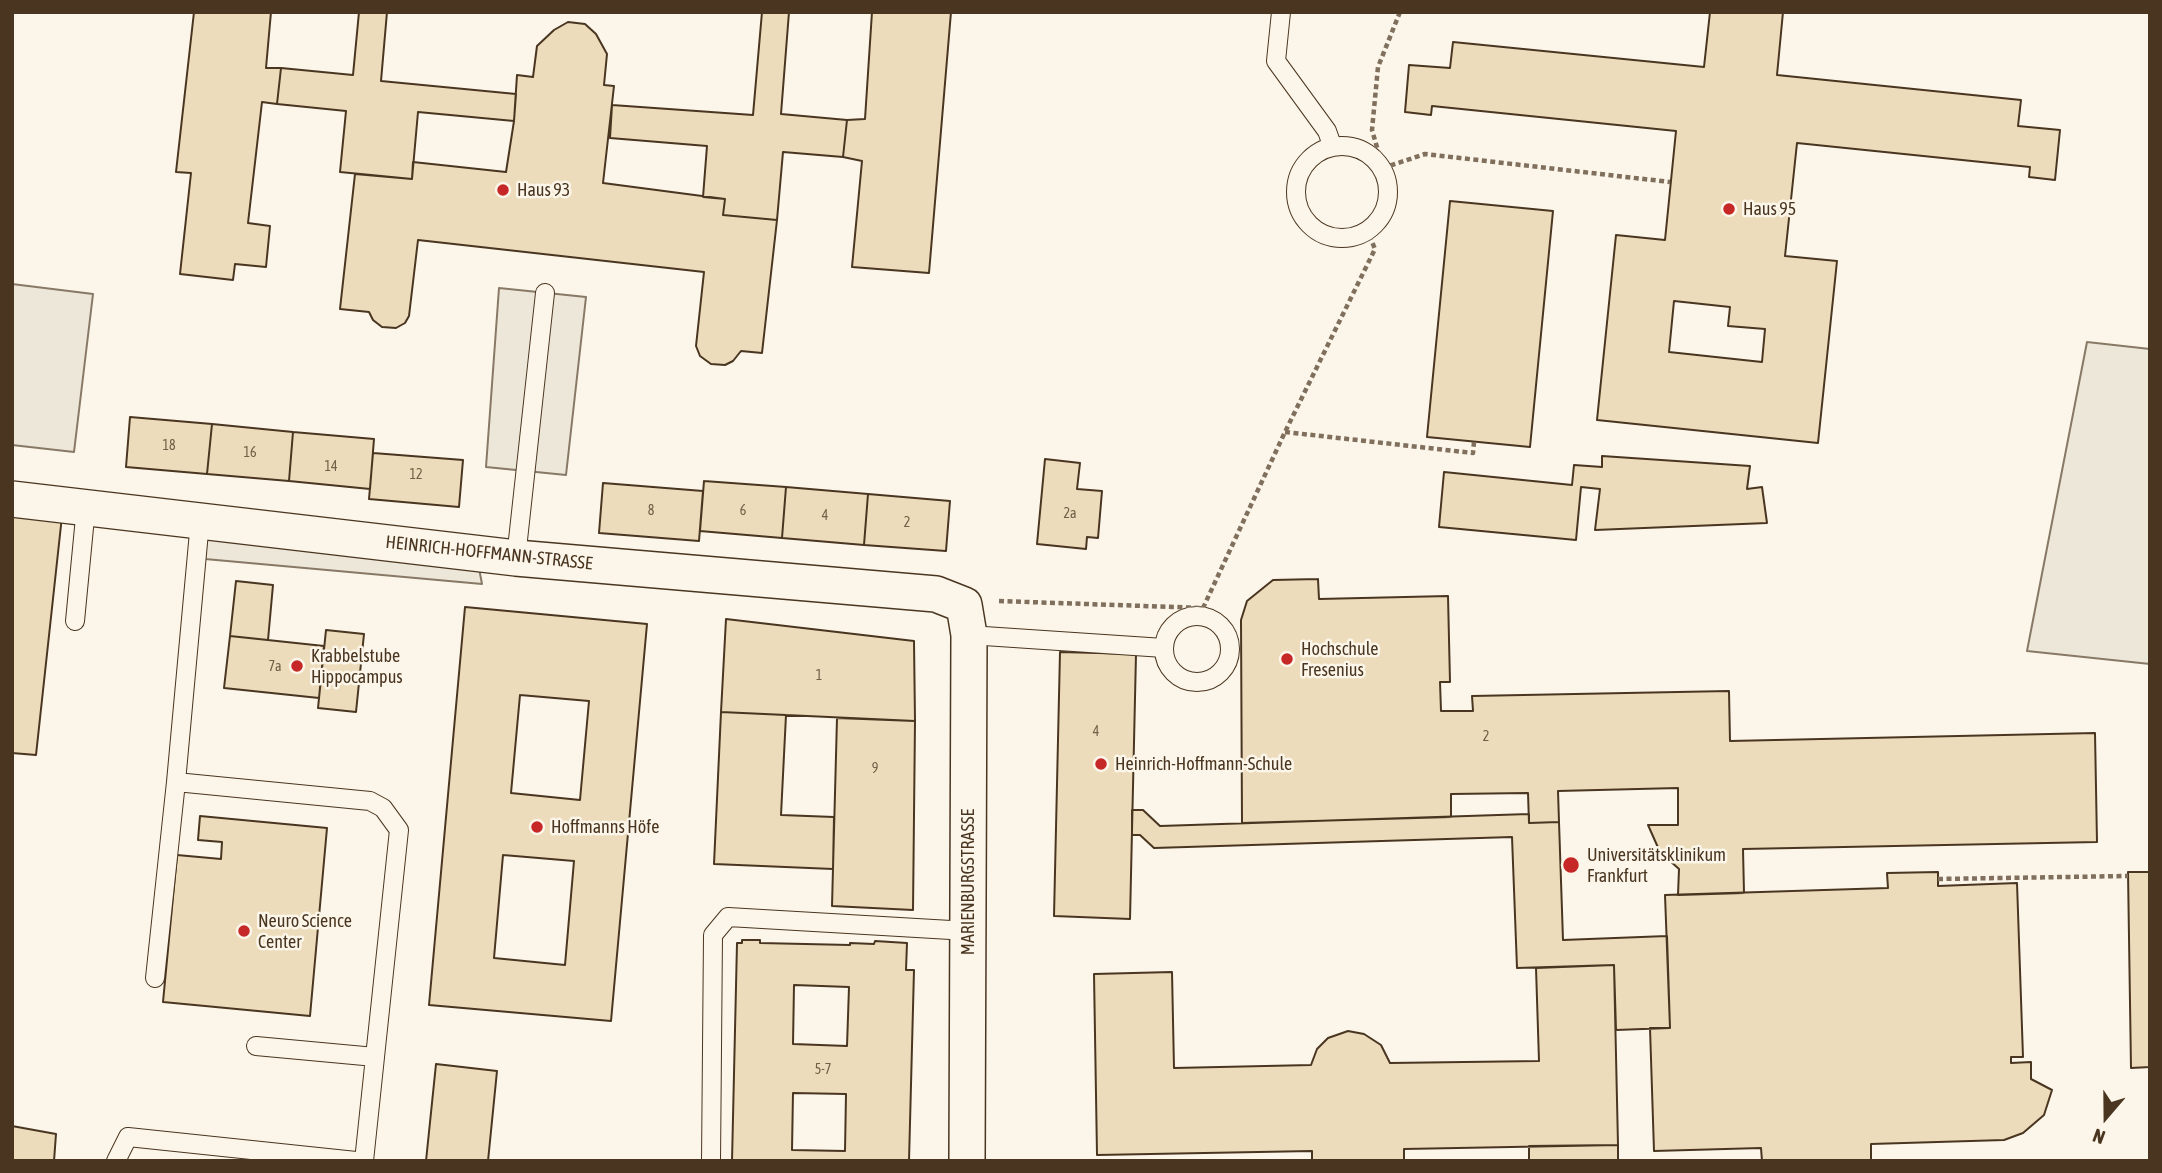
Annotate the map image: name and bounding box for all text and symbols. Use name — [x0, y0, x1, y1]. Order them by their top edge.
place label: Haus 93 — [517, 179, 570, 201]
marker: Haus 93 — [495, 182, 511, 198]
place label: Haus 95 — [1743, 198, 1796, 220]
marker: Haus 95 — [1721, 201, 1737, 217]
house number: 18 — [162, 438, 176, 454]
house number: 16 — [243, 445, 257, 461]
house number: 14 — [324, 459, 338, 475]
house number: 12 — [409, 467, 423, 483]
house number: 8 — [648, 503, 654, 519]
house number: 6 — [740, 503, 746, 519]
house number: 2a — [1063, 506, 1077, 522]
house number: 4 — [822, 508, 828, 524]
house number: 2 — [904, 515, 910, 531]
street label: HEINRICH-HOFFMANN-STRASSE — [384, 531, 594, 575]
place label: Hochschule Fresenius — [1301, 638, 1379, 680]
place label: Krabbelstube Hippocampus — [311, 645, 403, 688]
marker: Hochschule Fresenius — [1279, 651, 1295, 667]
marker: Krabbelstube Hippocampus — [289, 658, 305, 674]
house number: 7a — [268, 659, 282, 675]
house number: 1 — [816, 668, 822, 684]
house number: 4 — [1093, 724, 1099, 740]
house number: 2 — [1483, 729, 1489, 745]
place label: Heinrich-Hoffmann-Schule — [1115, 753, 1292, 775]
marker: Heinrich-Hoffmann-Schule — [1093, 756, 1109, 772]
house number: 9 — [872, 761, 878, 777]
street label: MARIENBURGSTRASSE — [957, 809, 979, 955]
place label: Hoffmanns Höfe — [551, 816, 659, 838]
marker: Hoffmanns Höfe — [529, 819, 545, 835]
place label: Universitätsklinikum Frankfurt — [1587, 844, 1726, 886]
marker: Universitätsklinikum Frankfurt — [1561, 855, 1581, 875]
place label: Neuro Science Center — [258, 910, 352, 953]
marker: Neuro Science Center — [236, 923, 252, 939]
house number: 5-7 — [815, 1062, 831, 1078]
north arrow — [2071, 1082, 2141, 1152]
text: N — [2090, 1124, 2108, 1149]

